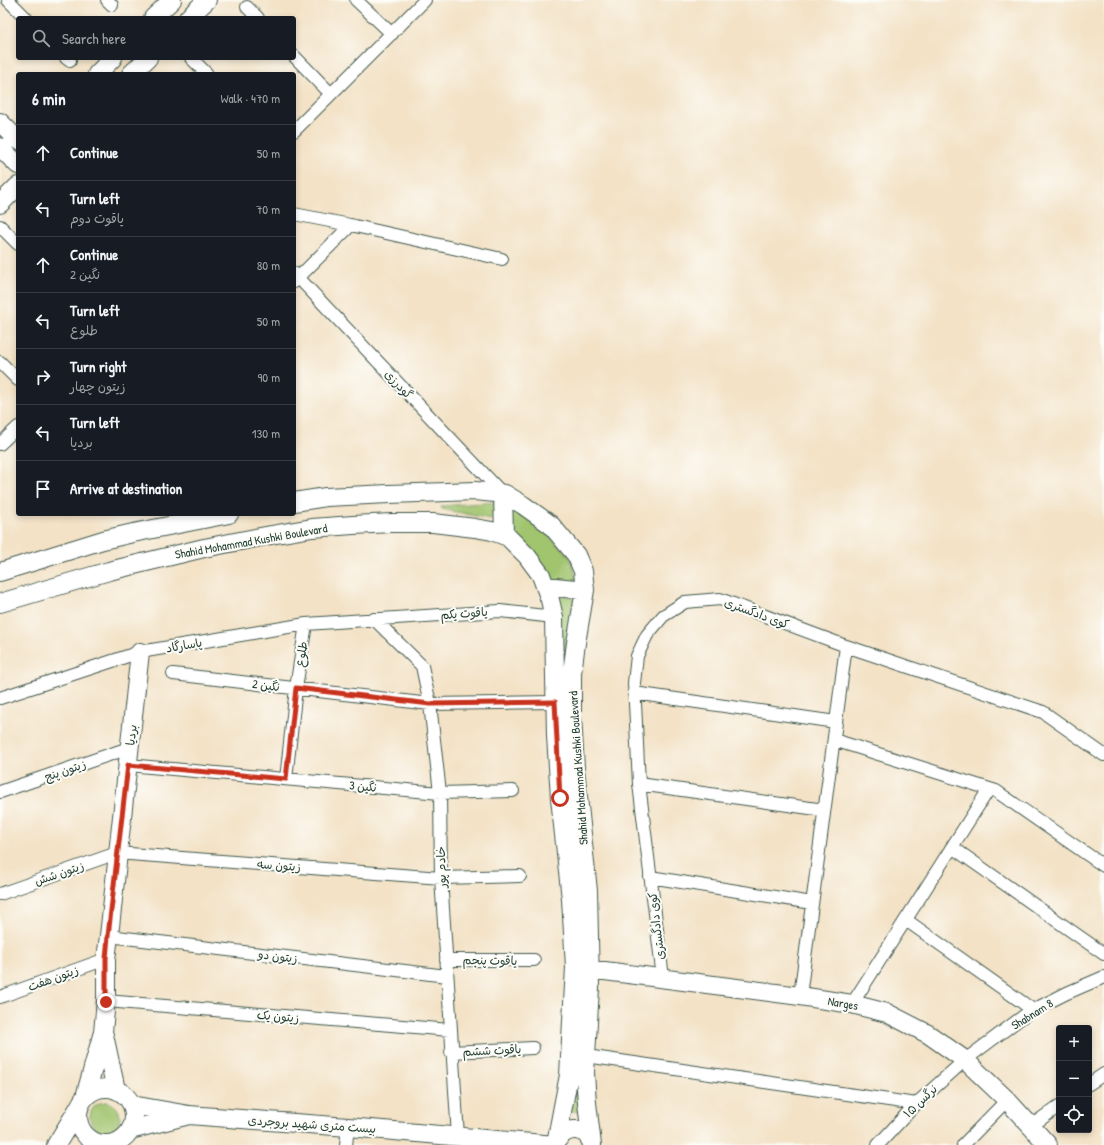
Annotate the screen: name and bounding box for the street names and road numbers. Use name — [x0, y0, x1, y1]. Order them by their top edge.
street label: گودرزی — [381, 366, 417, 402]
street label: Shahid Mohammad Kushki Boulevard — [174, 519, 329, 563]
street label: کوی دادگستری — [722, 593, 792, 633]
street label: یاقوت یکم — [440, 603, 488, 624]
street label: پاسارگاد — [164, 633, 204, 657]
street label: طلوع — [291, 640, 312, 668]
street label: نگین 2 — [251, 675, 281, 695]
street label: Shahid Mohammad Kushki Boulevard — [564, 690, 592, 846]
street label: بردیا — [121, 723, 141, 747]
street label: زیتون پنج — [42, 755, 88, 786]
street label: نگین 3 — [349, 776, 377, 796]
street label: خادم پور — [432, 846, 451, 889]
street label: زیتون سه — [256, 855, 302, 875]
street label: زیتون شش — [32, 857, 86, 889]
street label: کوی دادگستری — [643, 891, 669, 961]
street label: زیتون دو — [256, 945, 299, 967]
street label: یاقوت پنجم — [463, 951, 517, 970]
street label: زیتون هفت — [25, 961, 81, 995]
street label: Narges — [827, 992, 860, 1014]
street label: Shabnam 8 — [1008, 994, 1056, 1034]
street label: زیتون یک — [256, 1006, 300, 1026]
street label: یاقوت ششم — [462, 1040, 522, 1061]
street label: نرگس ۱۵ — [899, 1081, 941, 1121]
street label: بیست متری شهید بروجردی — [247, 1111, 377, 1137]

